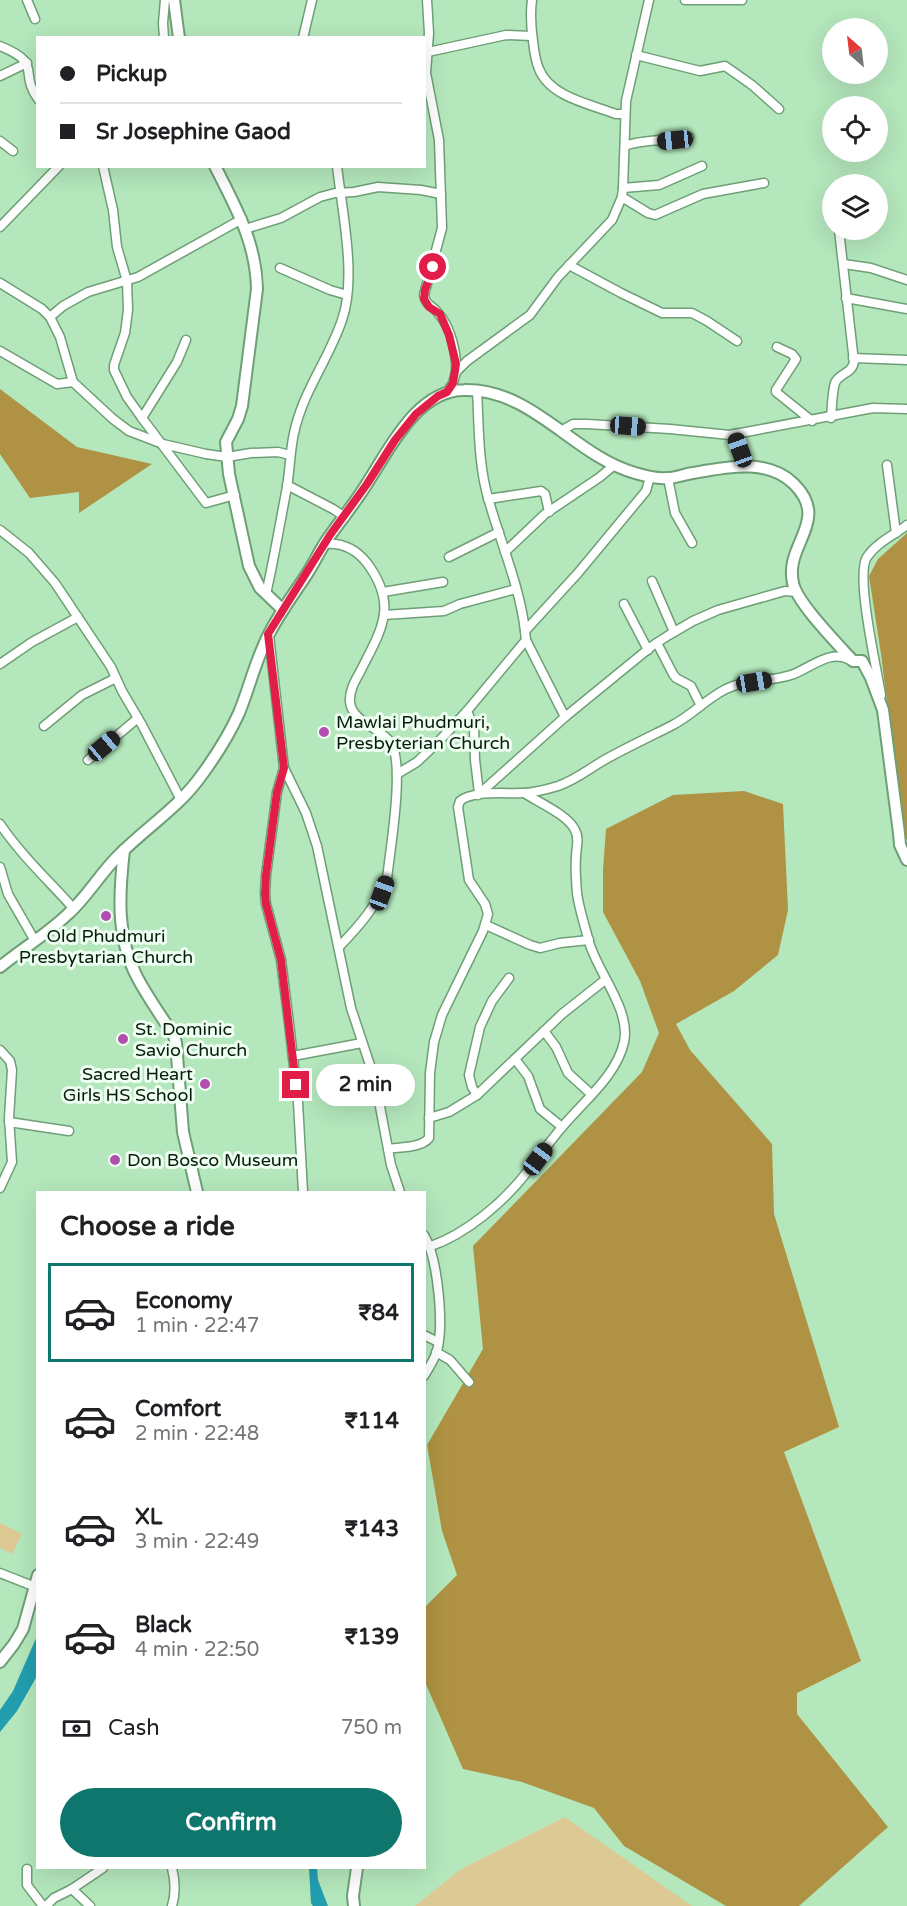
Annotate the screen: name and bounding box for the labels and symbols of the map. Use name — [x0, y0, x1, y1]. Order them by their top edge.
north arrow — [822, 18, 888, 84]
car — [656, 129, 694, 151]
route start — [419, 253, 446, 280]
car — [609, 416, 647, 436]
car — [725, 430, 755, 470]
car — [735, 670, 773, 694]
place label: Mawlai Phudmuri, Presbyterian Church — [336, 711, 510, 754]
marker: Mawlai Phudmuri, Presbyterian Church — [317, 725, 331, 739]
car — [84, 728, 124, 764]
car — [367, 873, 397, 913]
marker: Old Phudmuri Presbytarian Church — [99, 909, 113, 923]
place label: Old Phudmuri Presbytarian Church — [19, 925, 193, 968]
place label: St. Dominic Savio Church — [135, 1018, 247, 1061]
marker: St. Dominic Savio Church — [116, 1032, 130, 1046]
place label: Sacred Heart Girls HS School — [63, 1063, 193, 1106]
callout: 2 min — [317, 1064, 416, 1106]
route end — [282, 1071, 309, 1098]
marker: Sacred Heart Girls HS School — [198, 1077, 212, 1091]
car — [520, 1139, 556, 1179]
place label: Don Bosco Museum — [127, 1149, 298, 1171]
marker: Don Bosco Museum — [108, 1153, 122, 1167]

